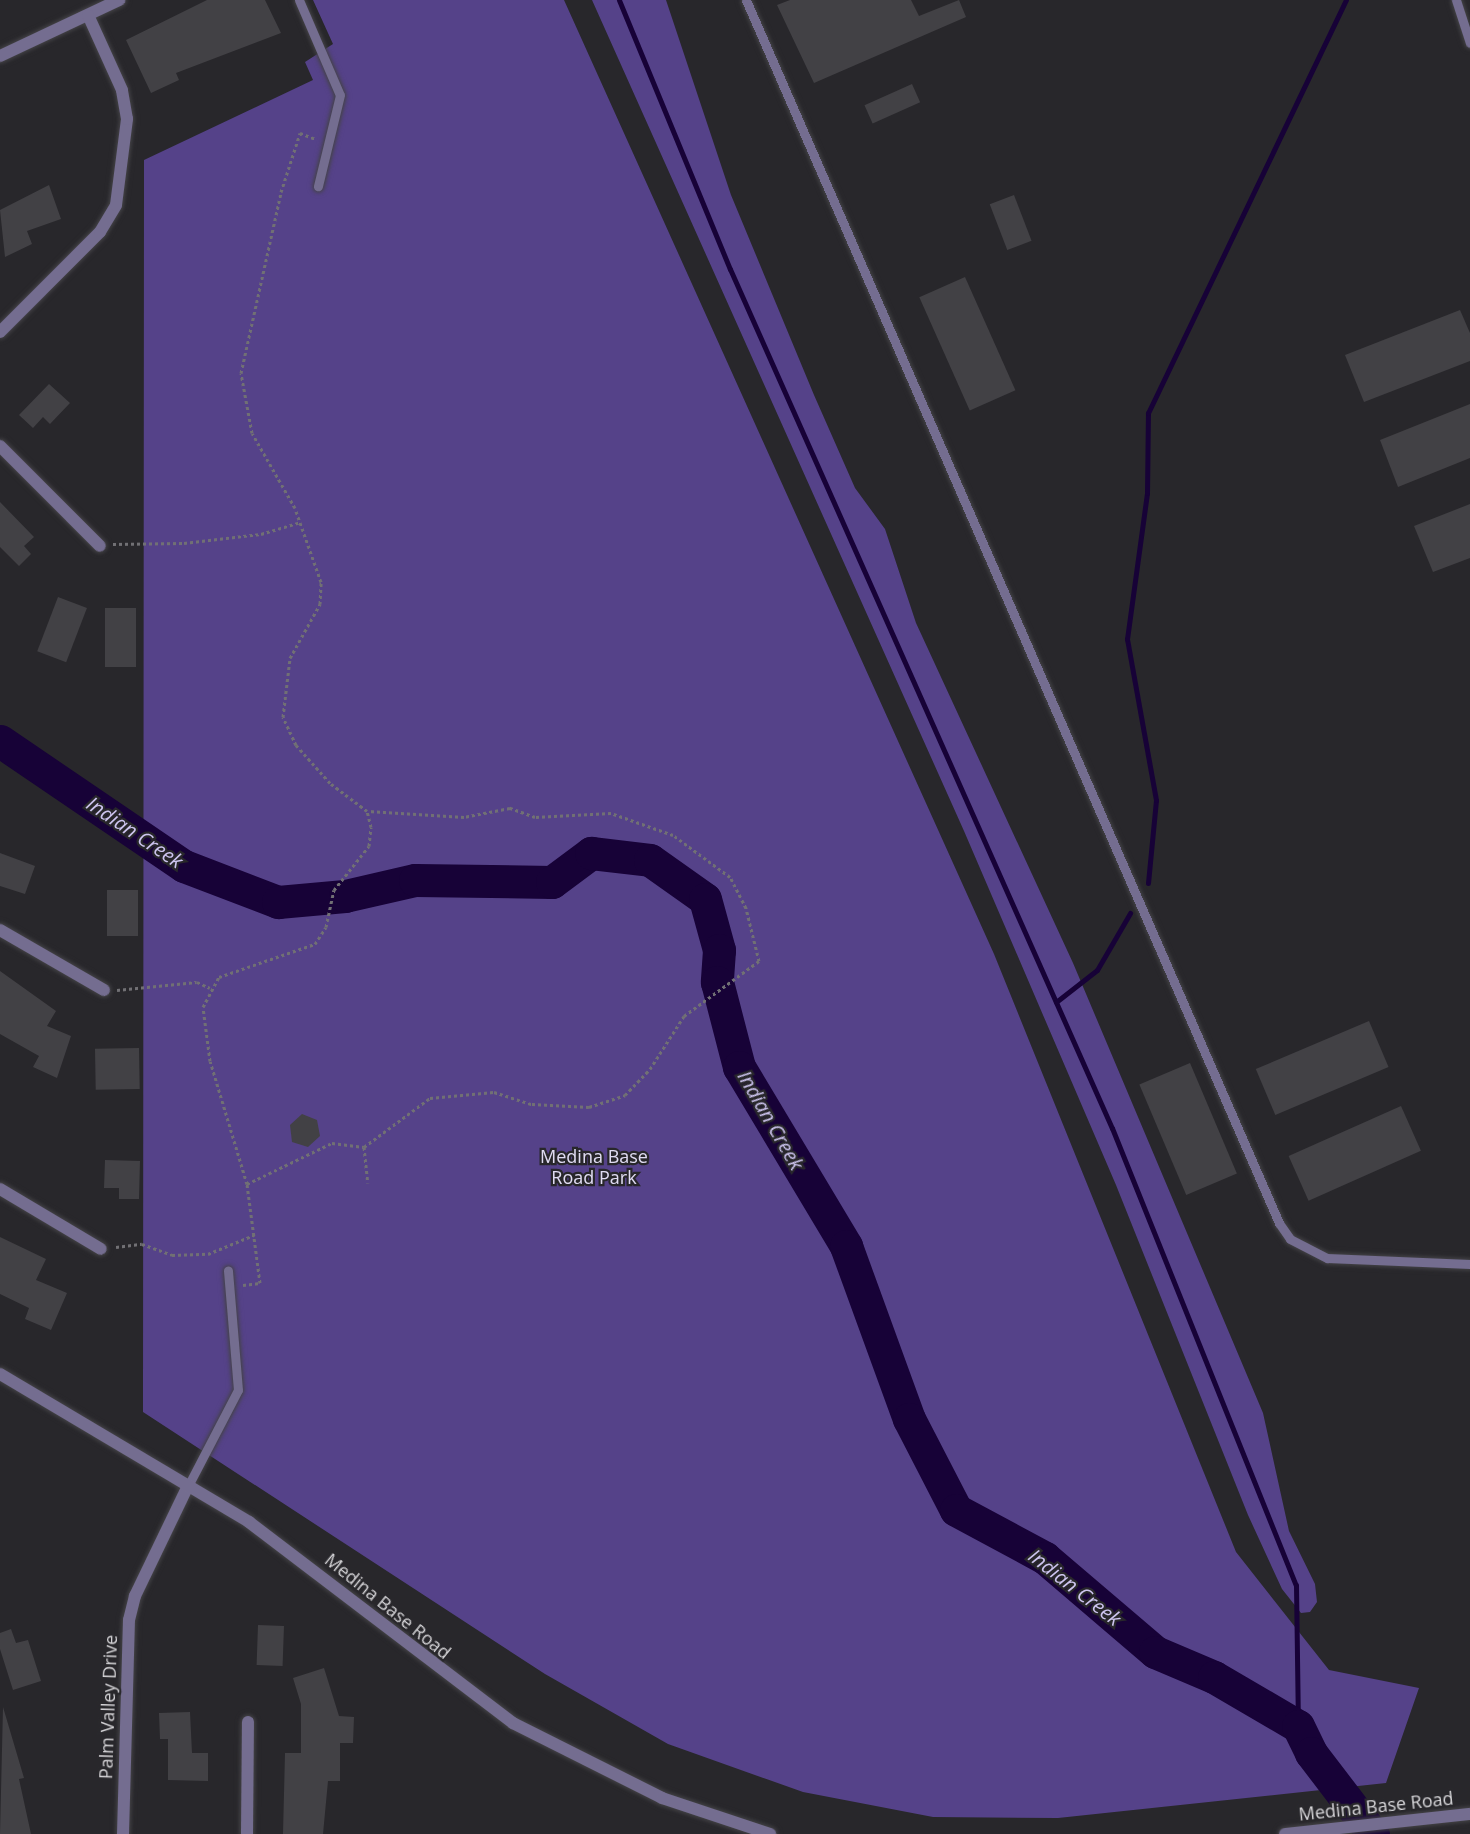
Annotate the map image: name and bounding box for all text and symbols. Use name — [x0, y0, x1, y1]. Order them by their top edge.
water label: Indian Creek — [82, 791, 188, 873]
water label: Indian Creek — [733, 1066, 809, 1174]
park label: Medina Base Road Park — [540, 1146, 648, 1188]
water label: Indian Creek — [1024, 1543, 1126, 1631]
street label: Medina Base Road — [321, 1549, 455, 1663]
street label: Palm Valley Drive — [95, 1634, 121, 1780]
street label: Medina Base Road — [1298, 1787, 1454, 1825]

